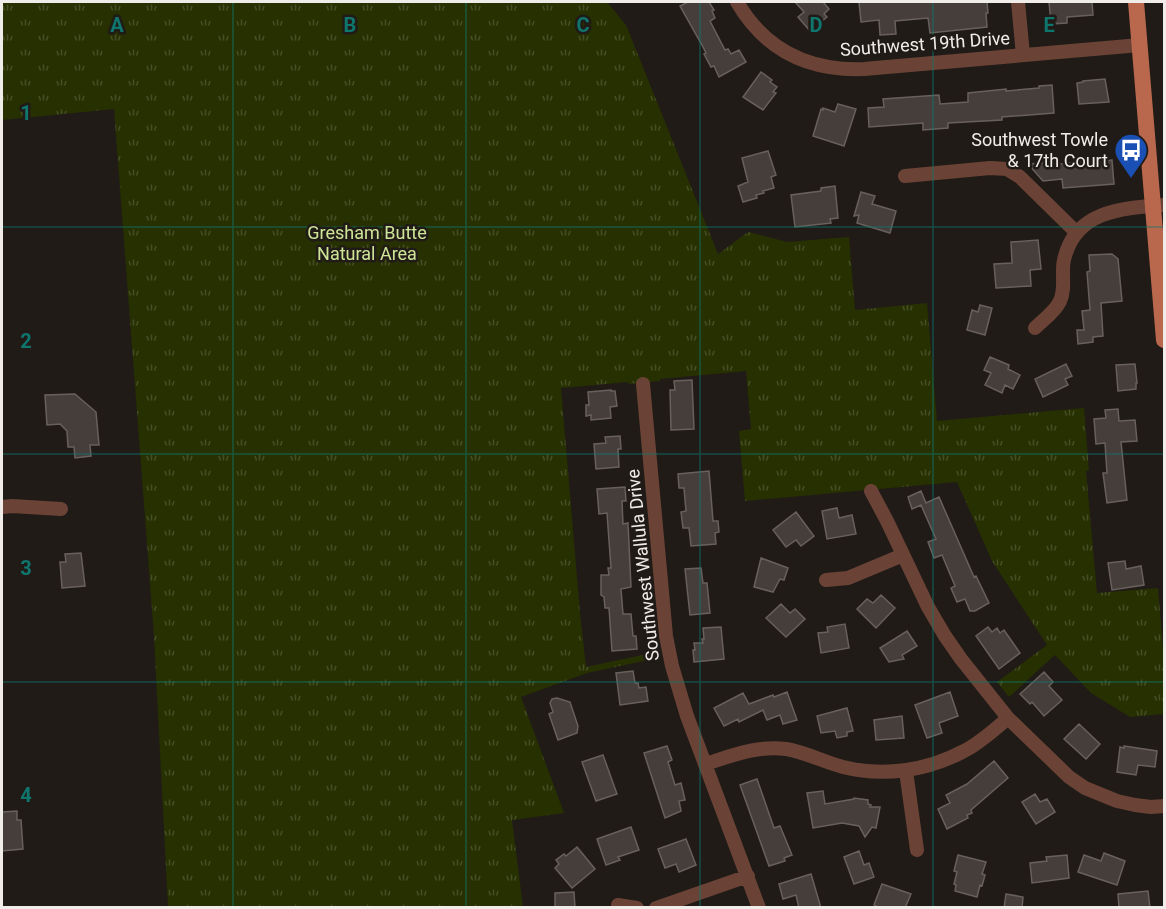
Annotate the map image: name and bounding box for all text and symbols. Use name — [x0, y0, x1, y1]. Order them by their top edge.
text: A — [110, 13, 124, 37]
text: B — [344, 13, 356, 37]
text: C — [576, 13, 590, 37]
text: D — [810, 13, 823, 37]
text: E — [1043, 13, 1055, 37]
street label: Southwest 19th Drive — [839, 27, 1011, 60]
text: 1 — [20, 101, 32, 125]
place label: Southwest Towle & 17th Court — [971, 129, 1108, 171]
bus stop icon: Southwest Towle & 17th Court — [1113, 132, 1149, 179]
park label: Gresham Butte Natural Area — [307, 222, 427, 264]
text: 2 — [20, 329, 32, 353]
street label: Southwest Wallula Drive — [622, 468, 663, 662]
text: 3 — [20, 556, 32, 580]
text: 4 — [20, 783, 32, 807]

